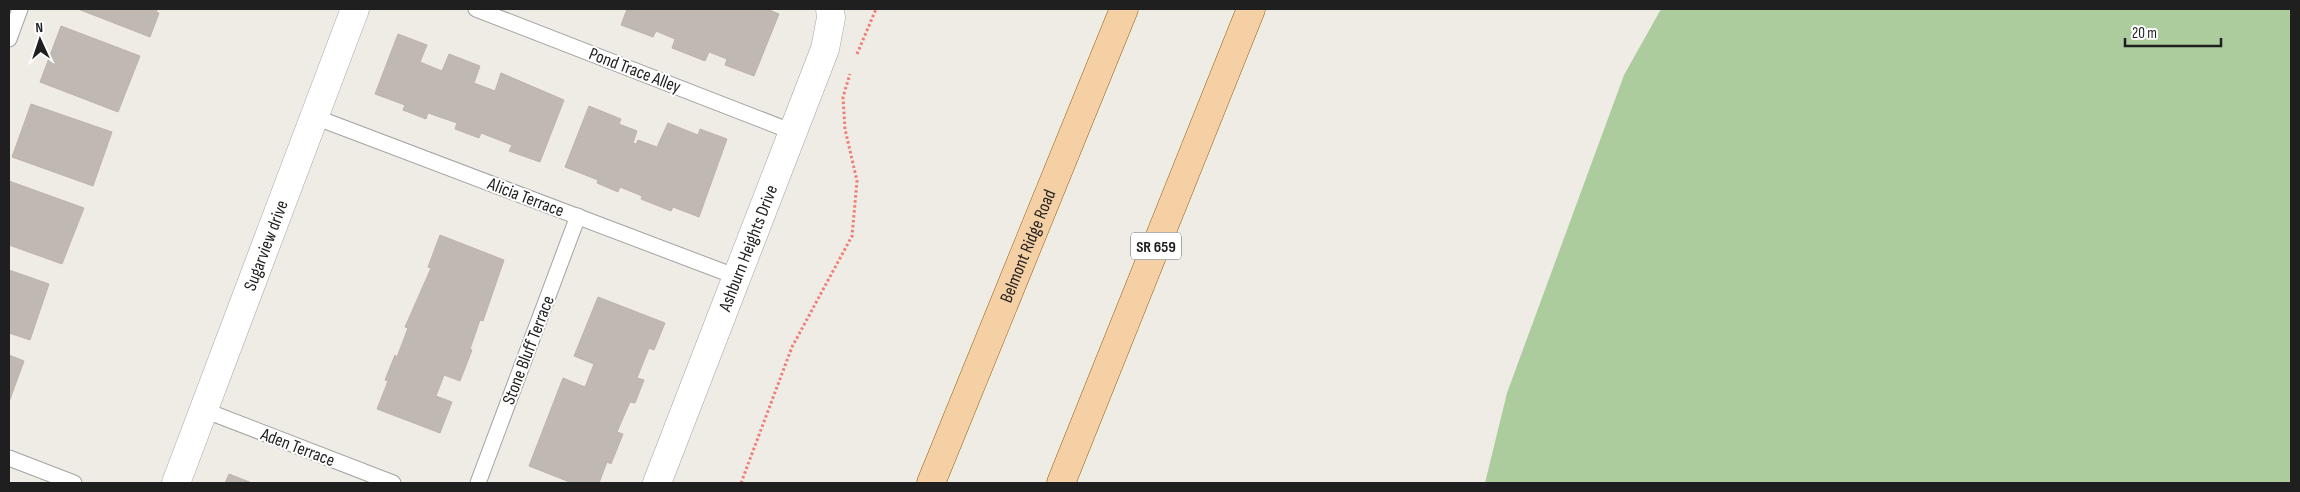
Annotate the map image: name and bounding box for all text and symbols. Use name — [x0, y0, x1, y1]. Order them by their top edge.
north arrow — [15, 15, 65, 65]
scale bar — [2125, 15, 2221, 47]
text: N — [35, 19, 44, 36]
text: 20 m — [2132, 24, 2157, 43]
street label: Pond Trace Alley — [586, 43, 684, 98]
street label: Alicia Terrace — [484, 173, 567, 222]
street label: Ashburn Heights Drive — [714, 182, 782, 315]
street label: Belmont Ridge Road — [996, 186, 1060, 306]
street label: Sugarview drive — [240, 197, 293, 294]
road number: SR 659 — [1131, 232, 1181, 260]
street label: Stone Bluff Terrace — [498, 293, 559, 408]
street label: Aden Terrace — [257, 423, 338, 471]

